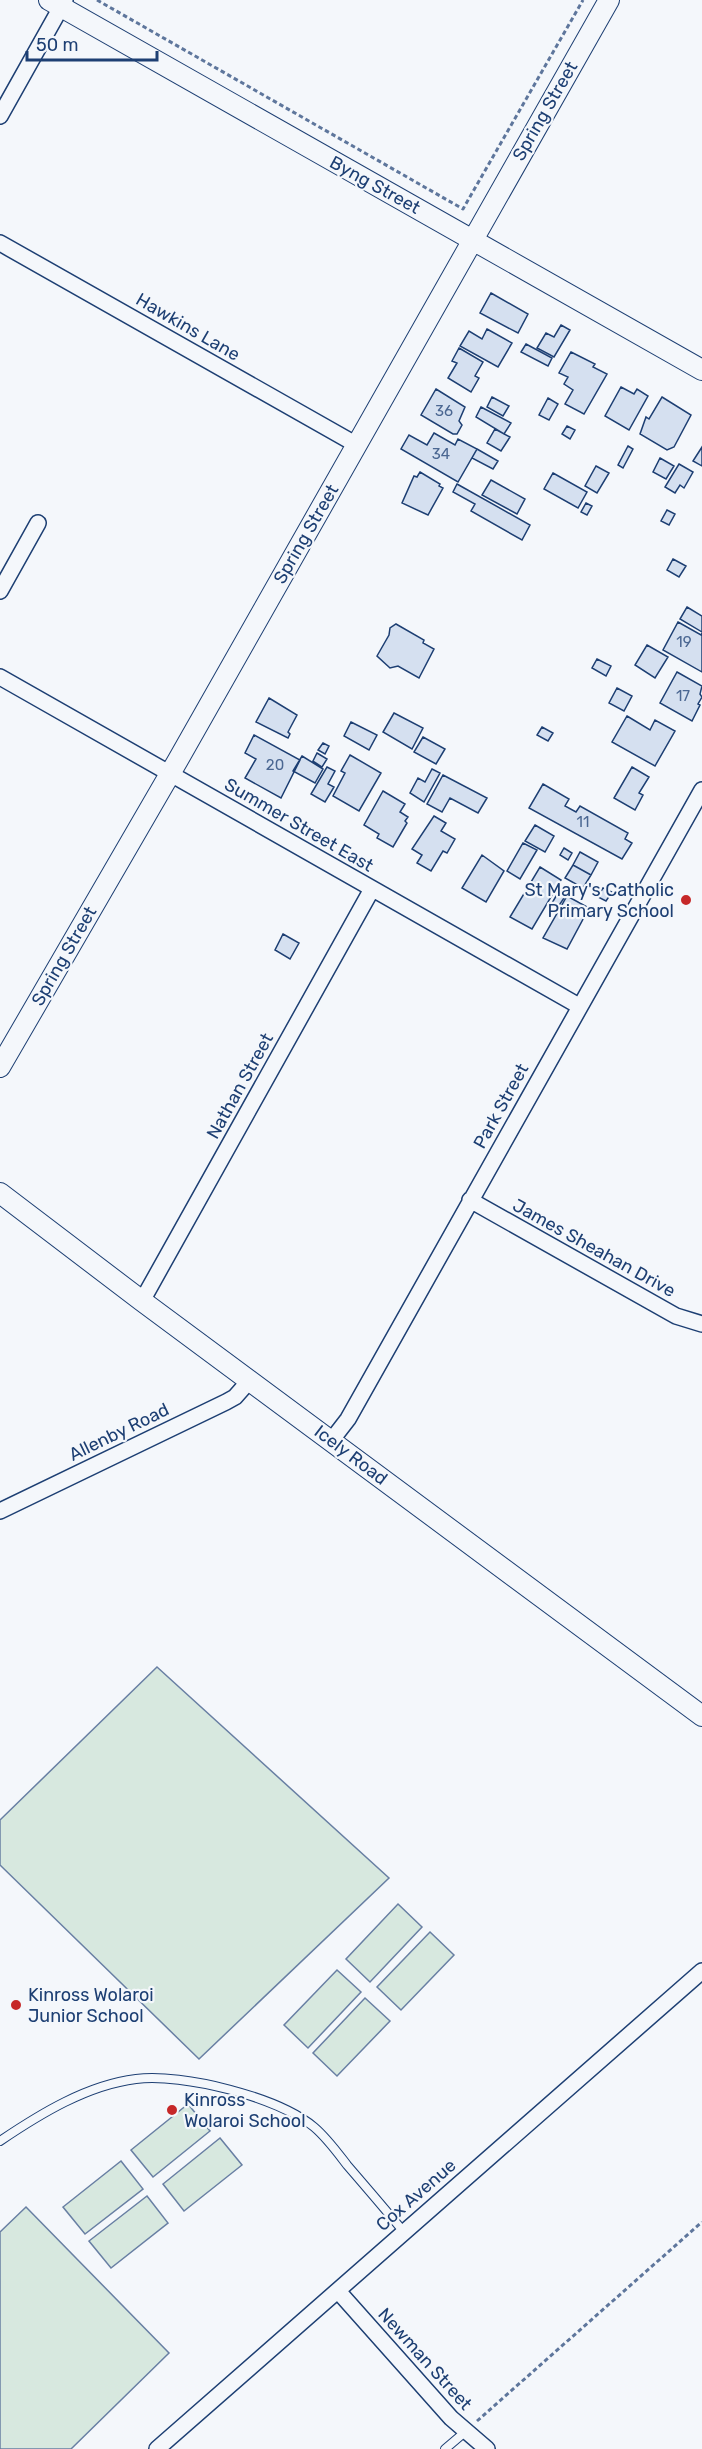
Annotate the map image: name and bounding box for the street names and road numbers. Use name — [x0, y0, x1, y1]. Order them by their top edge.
street label: Spring Street — [508, 57, 582, 165]
street label: Byng Street — [326, 151, 424, 219]
street label: Hawkins Lane — [132, 288, 244, 366]
street label: Spring Street — [269, 480, 343, 588]
street label: Summer Street East — [221, 773, 377, 877]
street label: Spring Street — [27, 902, 101, 1010]
street label: Nathan Street — [202, 1029, 278, 1143]
street label: Park Street — [469, 1060, 533, 1152]
street label: James Sheahan Drive — [509, 1194, 679, 1302]
street label: Allenby Road — [65, 1398, 173, 1466]
street label: Icely Road — [310, 1420, 392, 1490]
street label: Cox Avenue — [372, 2154, 460, 2236]
street label: Newman Street — [373, 2303, 477, 2415]

